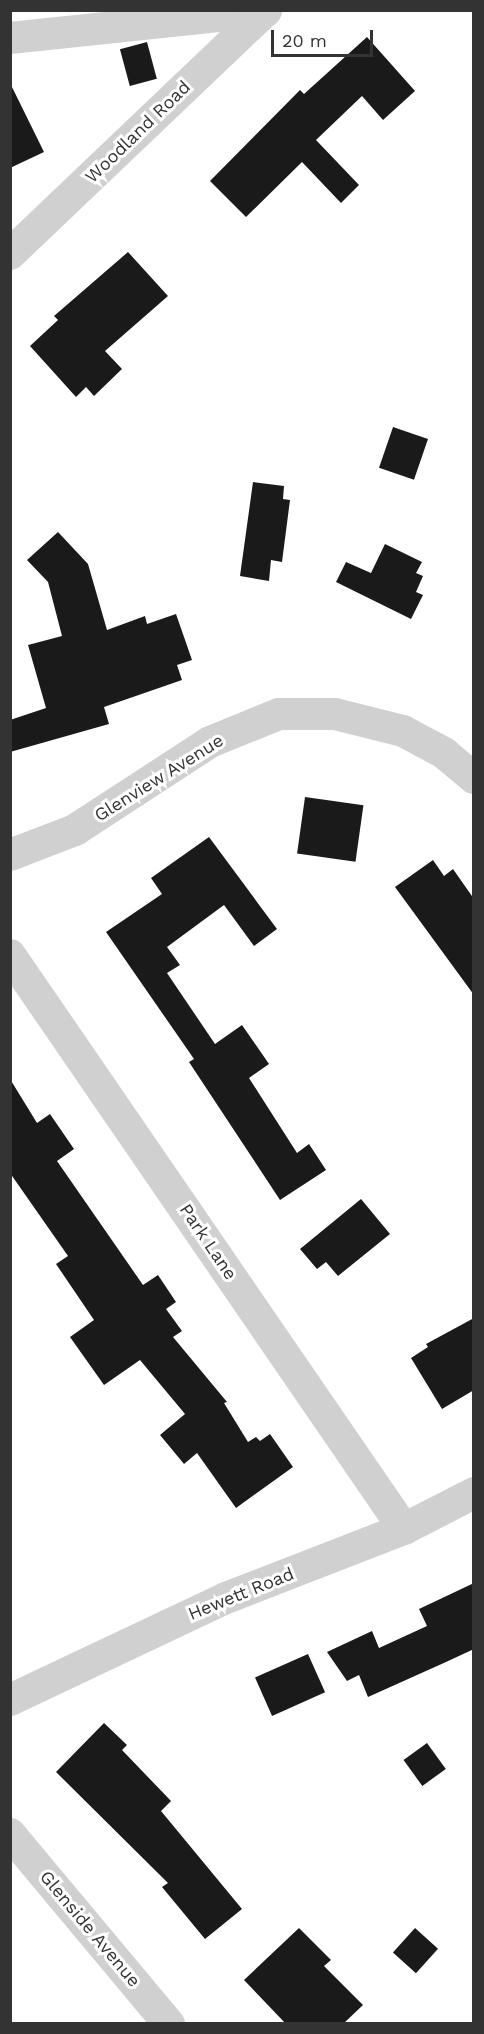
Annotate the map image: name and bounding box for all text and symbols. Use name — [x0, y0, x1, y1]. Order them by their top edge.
scale bar — [274, 18, 376, 56]
text: 20 m — [282, 30, 327, 51]
street label: Woodland Road — [81, 76, 195, 188]
street label: Glenview Avenue — [90, 729, 228, 827]
street label: Park Lane — [175, 1200, 241, 1284]
street label: Hewett Road — [185, 1563, 297, 1625]
street label: Glenside Avenue — [35, 1866, 145, 1992]

